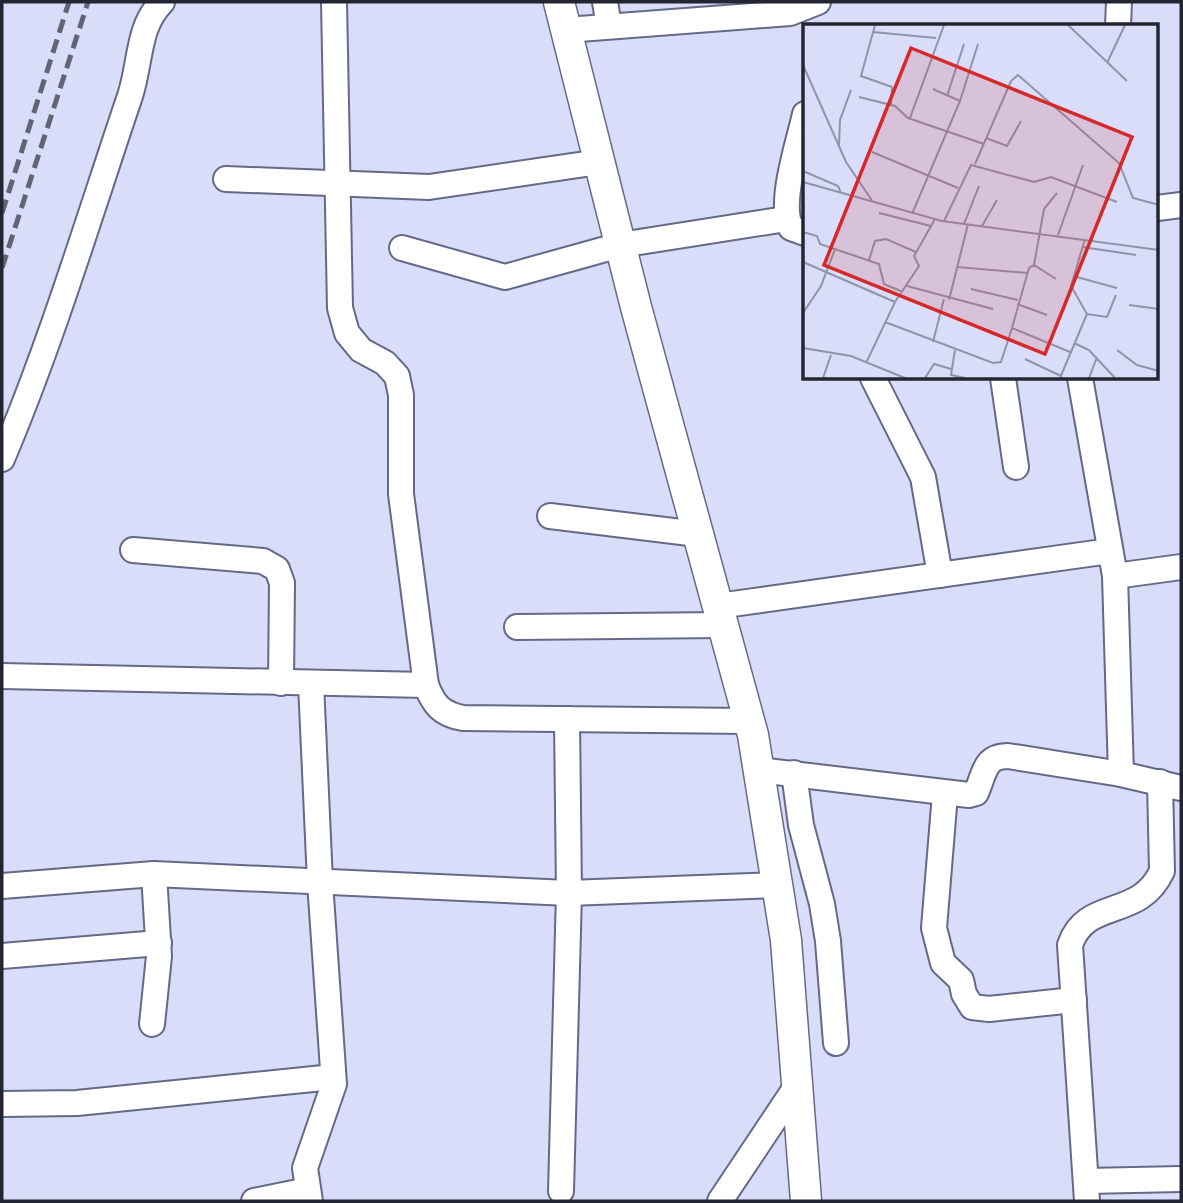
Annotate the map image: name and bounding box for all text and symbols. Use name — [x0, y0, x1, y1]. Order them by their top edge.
inset map — [803, 24, 1158, 380]

